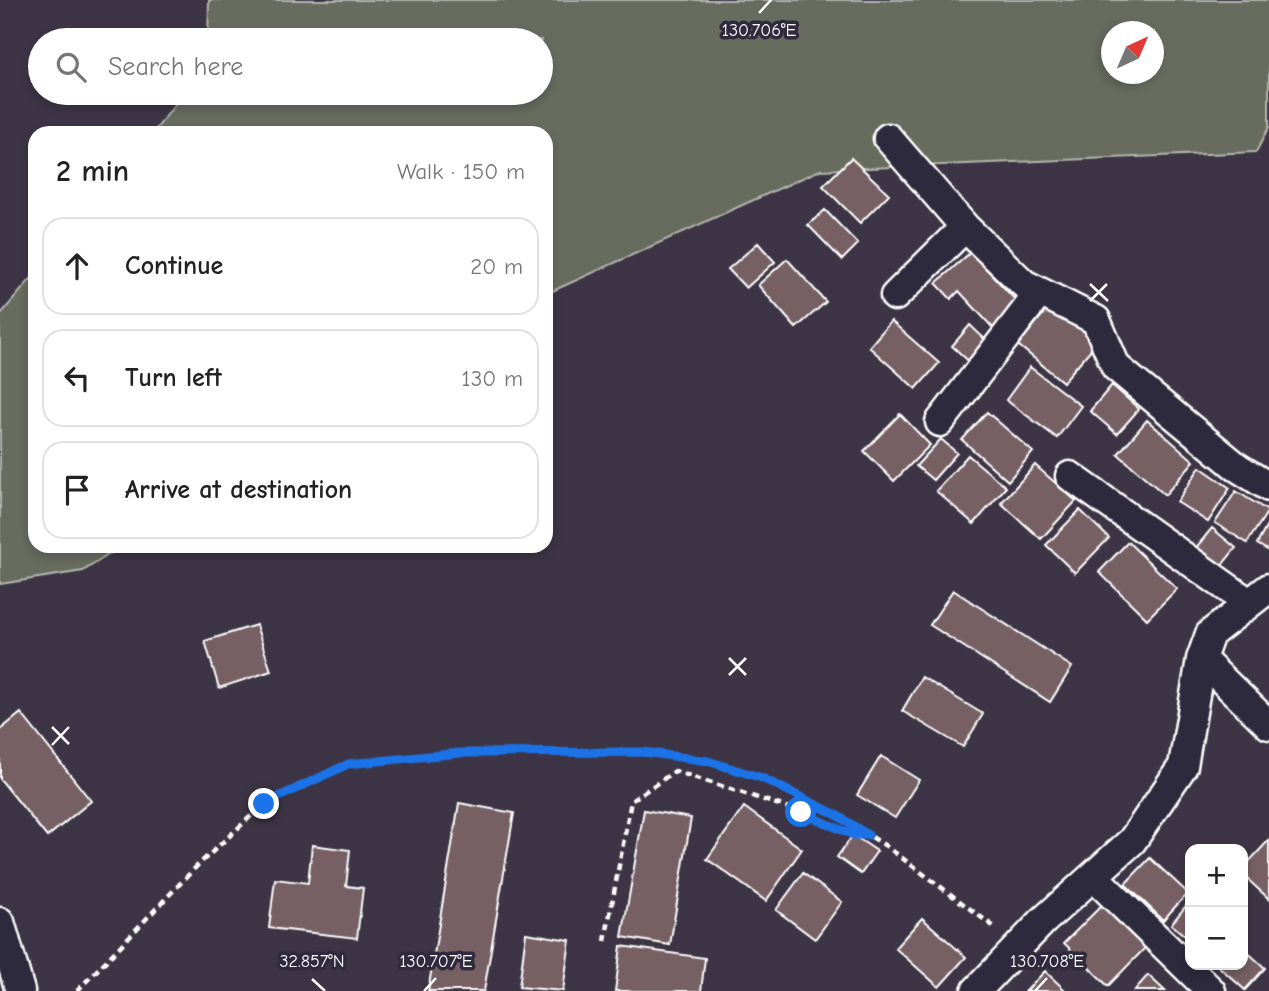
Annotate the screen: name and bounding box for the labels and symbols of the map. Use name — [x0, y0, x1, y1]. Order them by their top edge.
text: 130.706°E — [722, 20, 796, 41]
north arrow — [1101, 21, 1164, 84]
route end — [248, 788, 279, 819]
route start — [785, 796, 816, 827]
text: 32.857°N — [279, 951, 345, 972]
text: 130.707°E — [399, 951, 473, 972]
text: 130.708°E — [1010, 951, 1084, 972]

